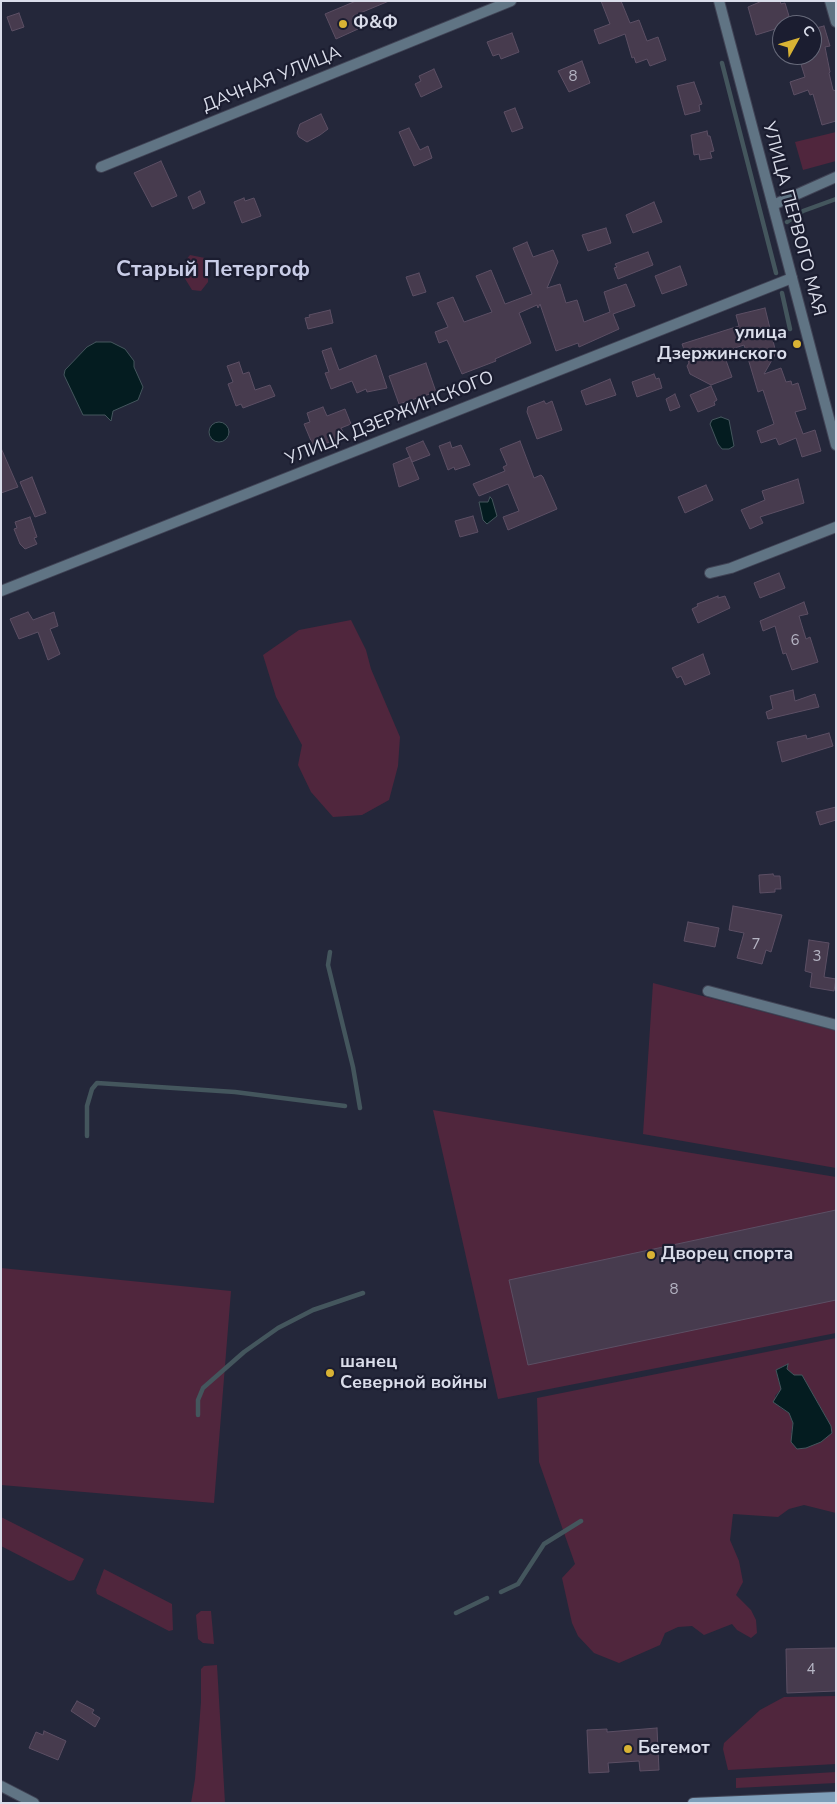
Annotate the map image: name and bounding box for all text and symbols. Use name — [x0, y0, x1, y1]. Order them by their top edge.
place label: Ф&Ф — [353, 13, 398, 35]
north arrow — [772, 15, 822, 65]
marker: Ф&Ф — [337, 18, 349, 30]
text: С — [798, 21, 819, 41]
street label: ДАЧНАЯ УЛИЦА — [199, 42, 345, 118]
house number: 8 — [569, 68, 577, 86]
street label: УЛИЦА ПЕРВОГО МАЯ — [757, 119, 829, 319]
district label: Старый Петергоф — [116, 258, 310, 284]
place label: улица Дзержинского — [657, 323, 787, 366]
marker: улица Дзержинского — [791, 338, 803, 350]
street label: УЛИЦА ДЗЕРЖИНСКОГО — [283, 367, 497, 471]
house number: 6 — [791, 632, 799, 650]
house number: 7 — [752, 936, 760, 954]
house number: 3 — [813, 948, 821, 966]
place label: Дворец спорта — [661, 1244, 793, 1266]
marker: Дворец спорта — [645, 1249, 657, 1261]
house number: 8 — [670, 1281, 678, 1299]
place label: шанец Северной войны — [340, 1352, 487, 1395]
marker: шанец Северной войны — [324, 1367, 336, 1379]
house number: 4 — [807, 1661, 815, 1679]
place label: Бегемот — [638, 1738, 710, 1760]
marker: Бегемот — [622, 1743, 634, 1755]

